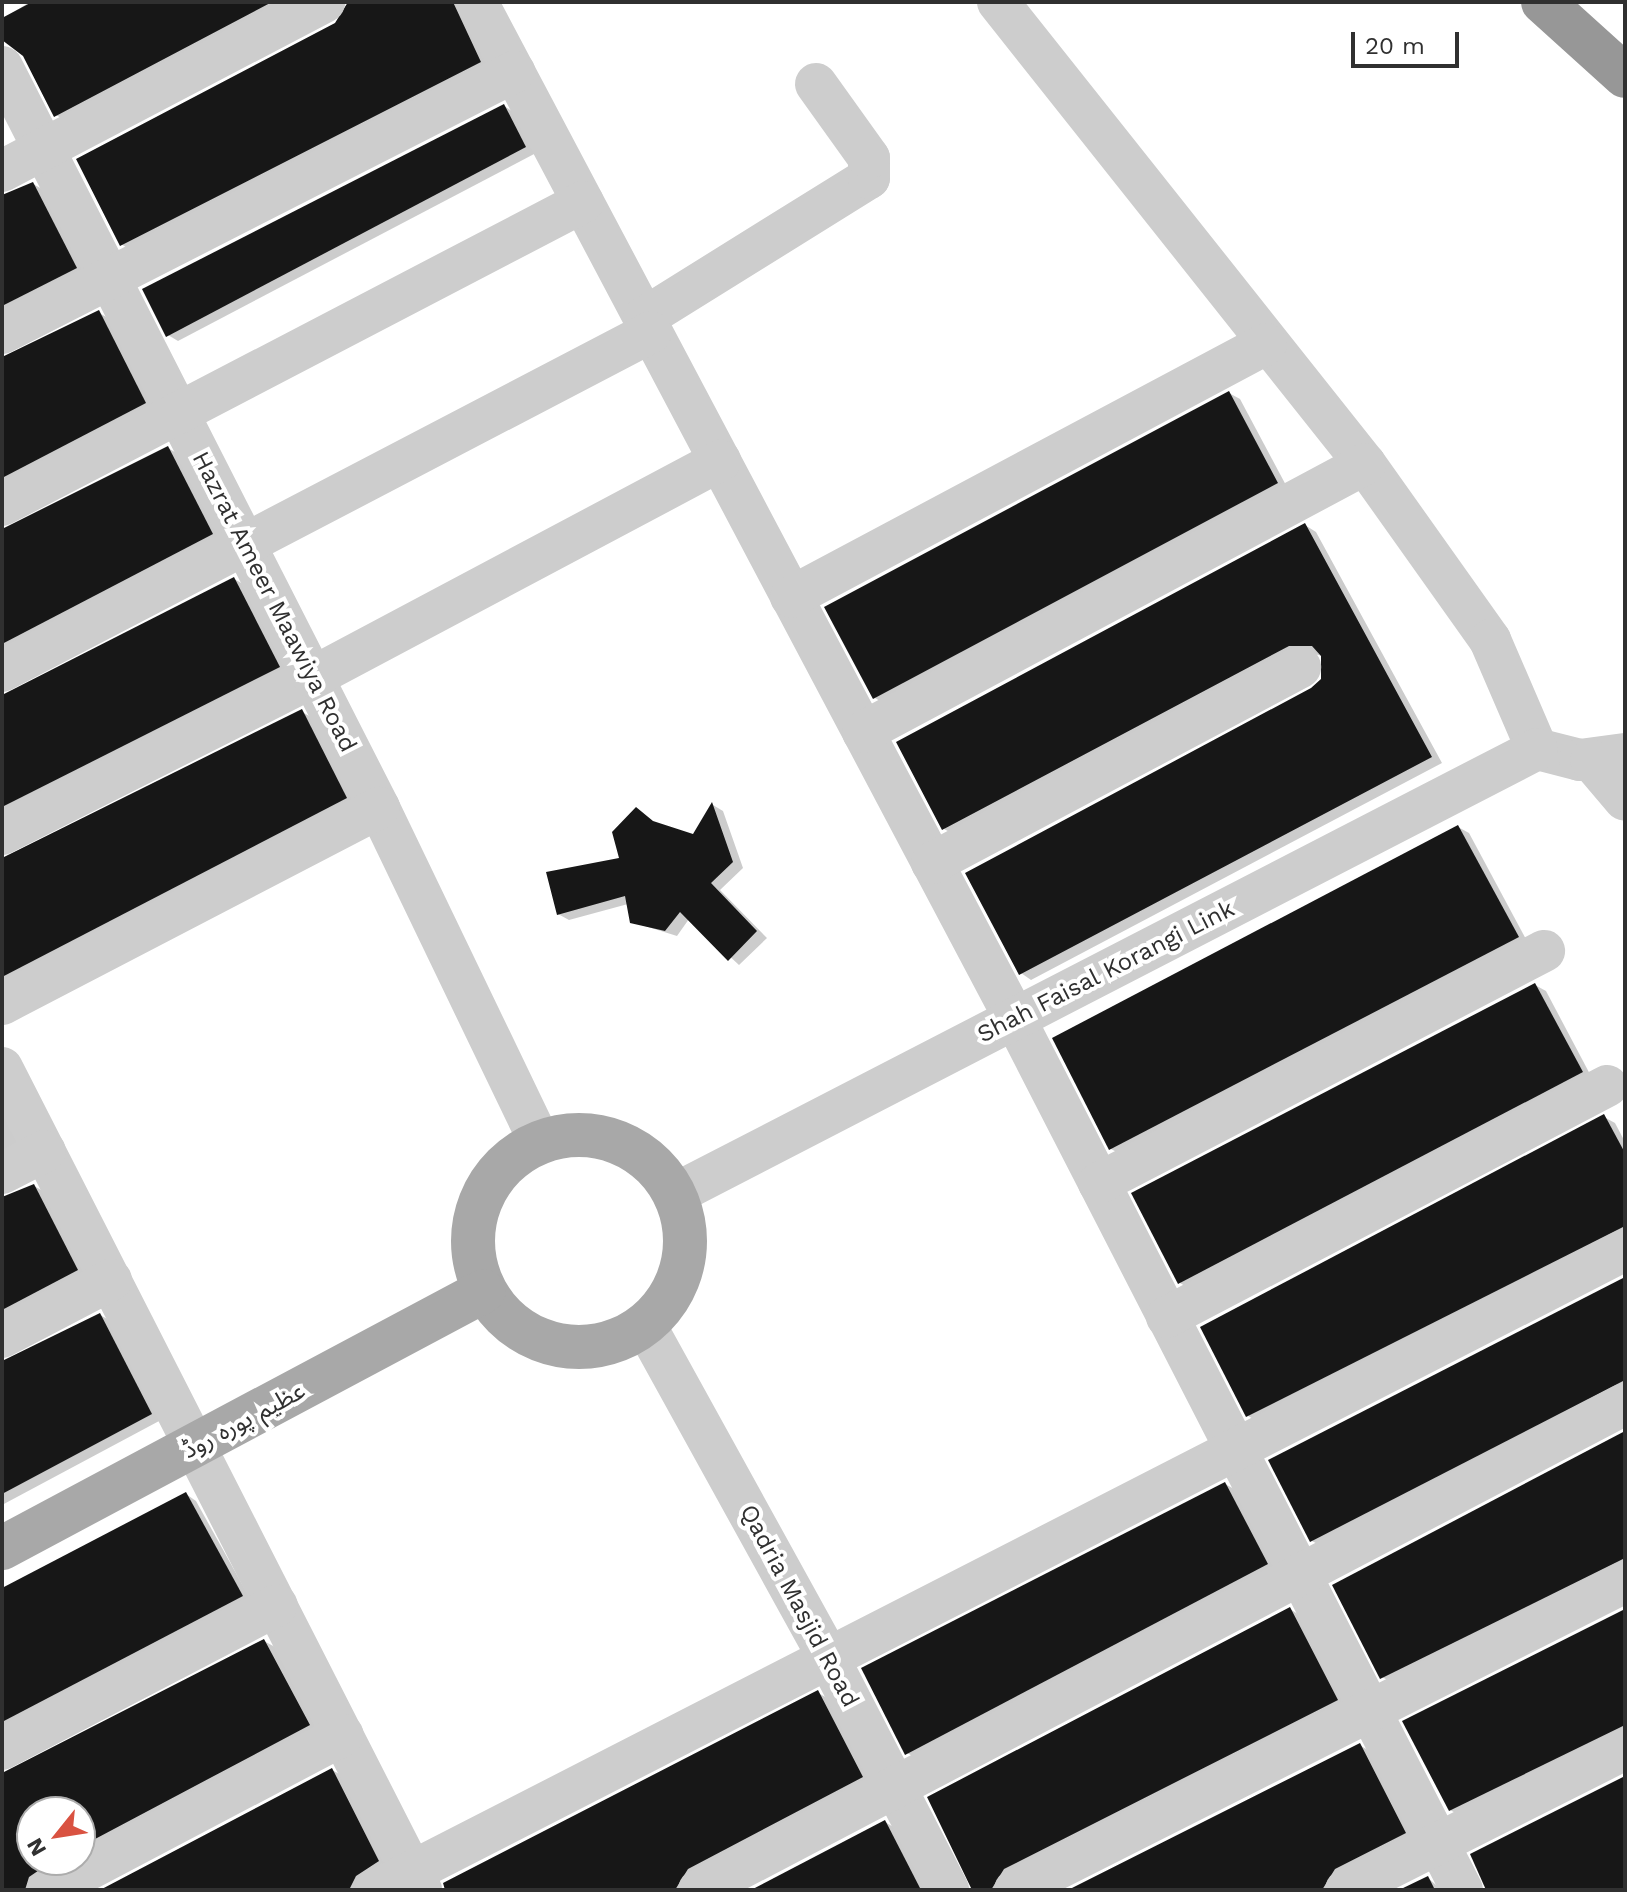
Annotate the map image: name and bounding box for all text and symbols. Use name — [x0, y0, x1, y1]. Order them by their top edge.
scale bar — [1355, 16, 1463, 66]
text: 20 m — [1365, 32, 1425, 60]
street label: Hazrat Ameer Maawiya Road — [185, 446, 363, 758]
street label: Shah Faisal Korangi Link — [972, 894, 1240, 1050]
street label: عظیم پورہ روڈ — [178, 1377, 310, 1465]
street label: Qadria Masjid Road — [733, 1500, 865, 1712]
north arrow — [16, 1796, 96, 1876]
text: N — [22, 1834, 51, 1861]

